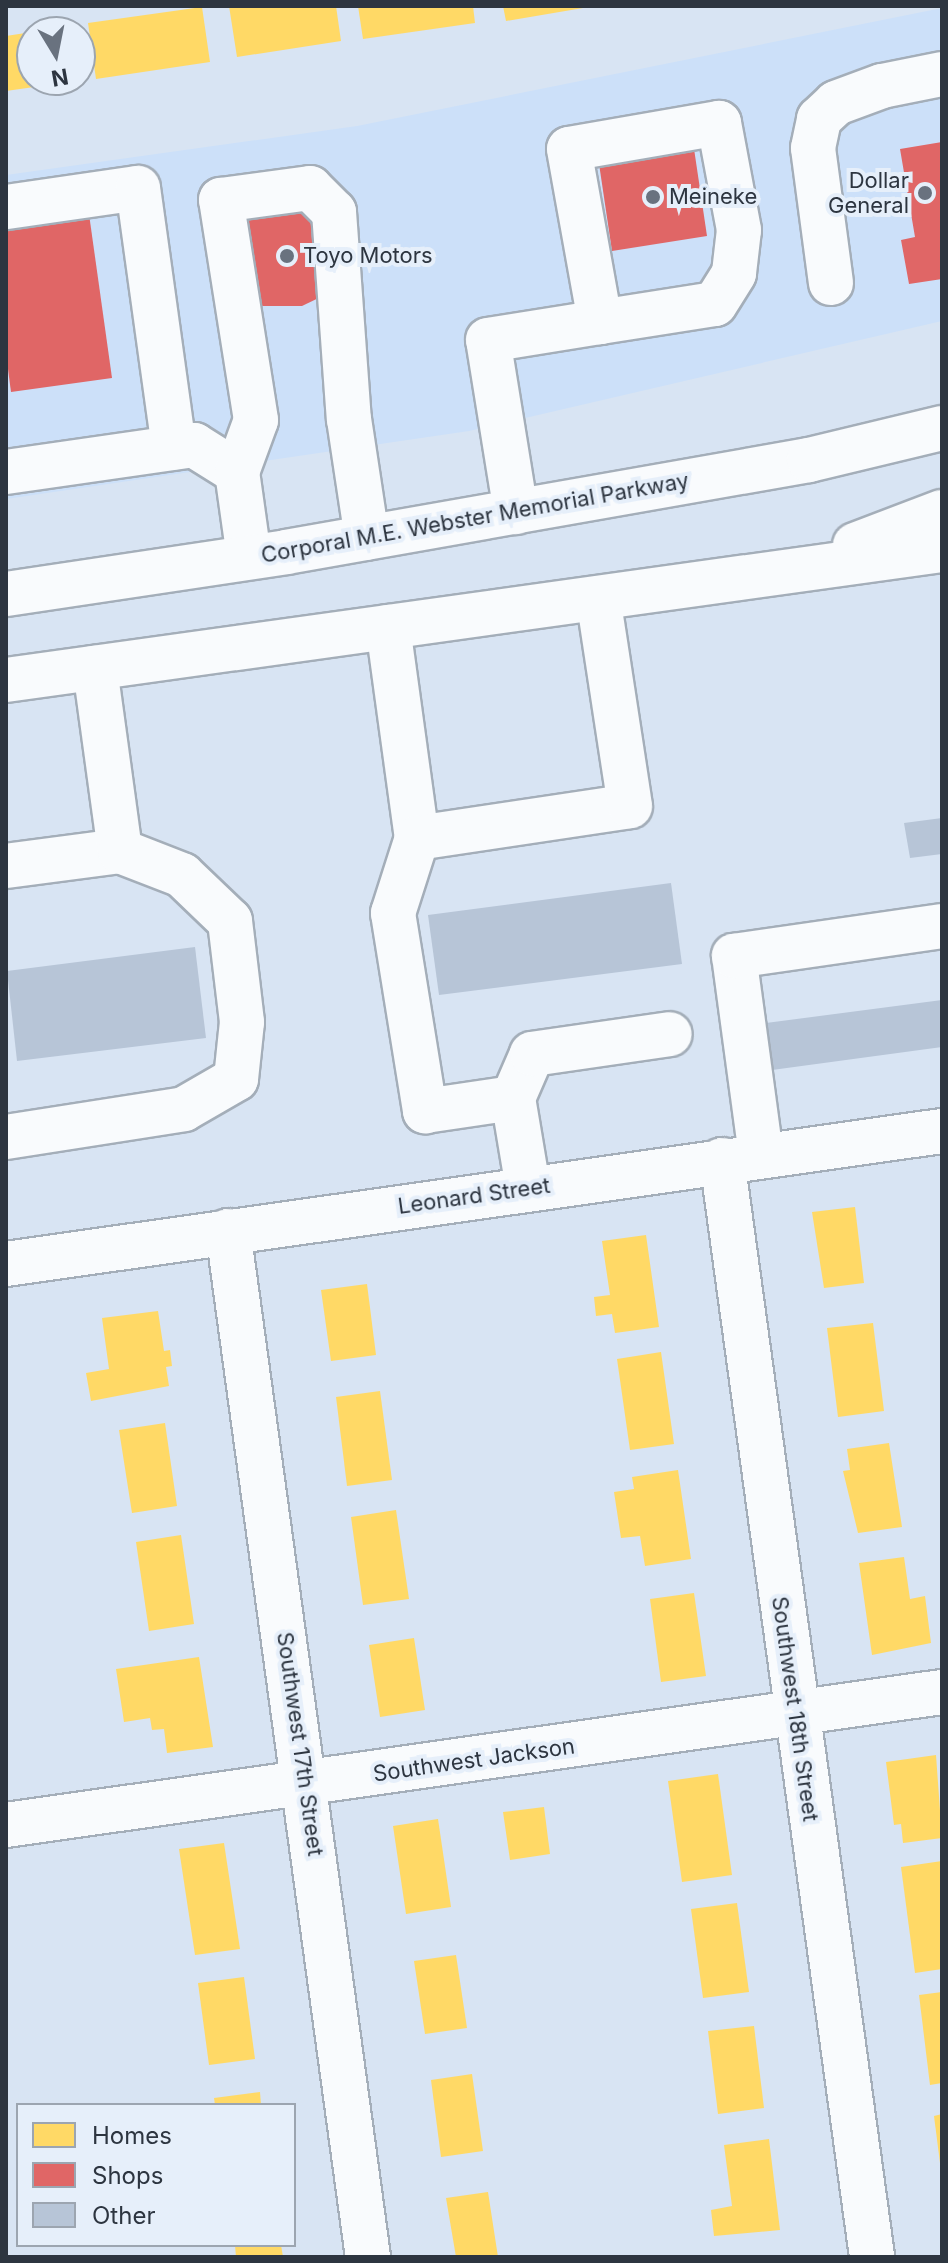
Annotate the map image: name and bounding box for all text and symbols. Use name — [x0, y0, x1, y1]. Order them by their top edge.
north arrow — [16, 16, 96, 96]
text: N — [49, 63, 70, 92]
place label: Dollar General — [828, 167, 909, 218]
place label: Meineke — [669, 184, 757, 210]
marker: Dollar General — [916, 184, 934, 202]
marker: Meineke — [644, 188, 662, 206]
place label: Toyo Motors — [303, 243, 433, 269]
marker: Toyo Motors — [278, 247, 296, 265]
street label: Corporal M.E. Webster Memorial Parkway — [259, 467, 691, 569]
street label: Leonard Street — [396, 1172, 552, 1220]
street label: Southwest 18th Street — [766, 1595, 824, 1823]
street label: Southwest 17th Street — [271, 1630, 329, 1858]
street label: Southwest Jackson — [371, 1733, 577, 1787]
legend — [16, 2103, 296, 2247]
text: Homes — [92, 2121, 172, 2150]
text: Shops — [92, 2161, 163, 2190]
text: Other — [92, 2201, 155, 2230]

